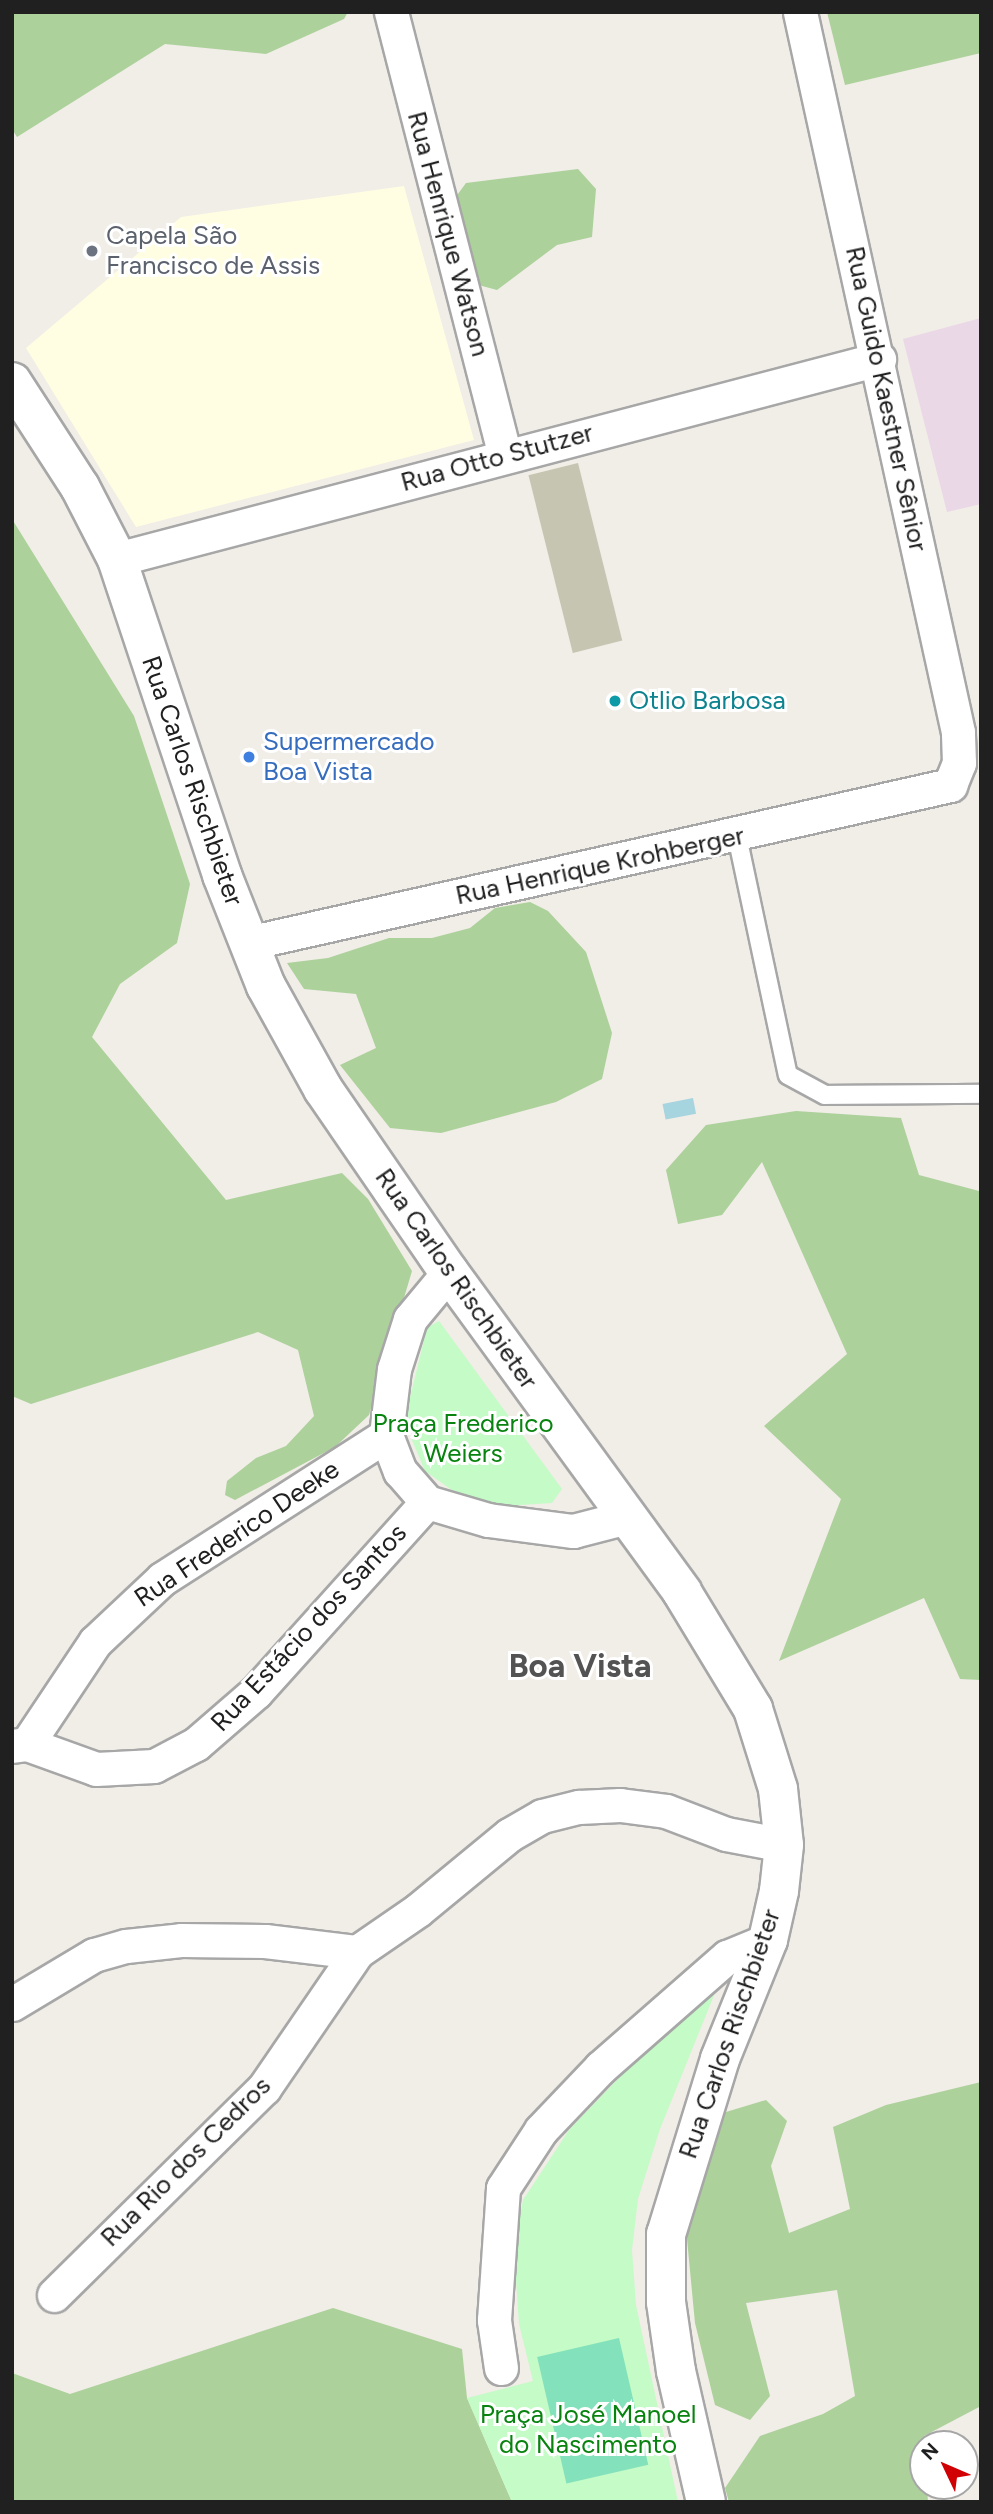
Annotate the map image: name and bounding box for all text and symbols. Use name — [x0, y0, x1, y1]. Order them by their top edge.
street label: Rua Henrique Watson — [400, 108, 496, 360]
place label: Capela São Francisco de Assis — [106, 220, 320, 282]
marker: Capela São Francisco de Assis — [84, 243, 100, 259]
street label: Rua Guido Kaestner Sênior — [838, 244, 934, 554]
street label: Rua Otto Stutzer — [398, 417, 596, 499]
street label: Rua Carlos Rischbieter — [135, 652, 249, 910]
place label: Otlio Barbosa — [629, 685, 786, 717]
marker: Otlio Barbosa — [607, 693, 623, 709]
place label: Supermercado Boa Vista — [263, 726, 435, 788]
marker: Supermercado Boa Vista — [241, 749, 257, 765]
street label: Rua Henrique Krohberger — [453, 820, 747, 912]
street label: Rua Carlos Rischbieter — [368, 1163, 544, 1395]
park label: Praça Frederico Weiers — [373, 1408, 553, 1470]
street label: Rua Frederico Deeke — [129, 1454, 345, 1614]
street label: Rua Estácio dos Santos — [205, 1518, 413, 1738]
district label: Boa Vista — [508, 1646, 652, 1686]
street label: Rua Carlos Rischbieter — [673, 1905, 787, 2163]
street label: Rua Rio dos Cedros — [95, 2071, 277, 2253]
park label: Praça José Manoel do Nascimento — [480, 2399, 696, 2460]
north arrow — [909, 2430, 979, 2500]
text: N — [917, 2438, 943, 2465]

